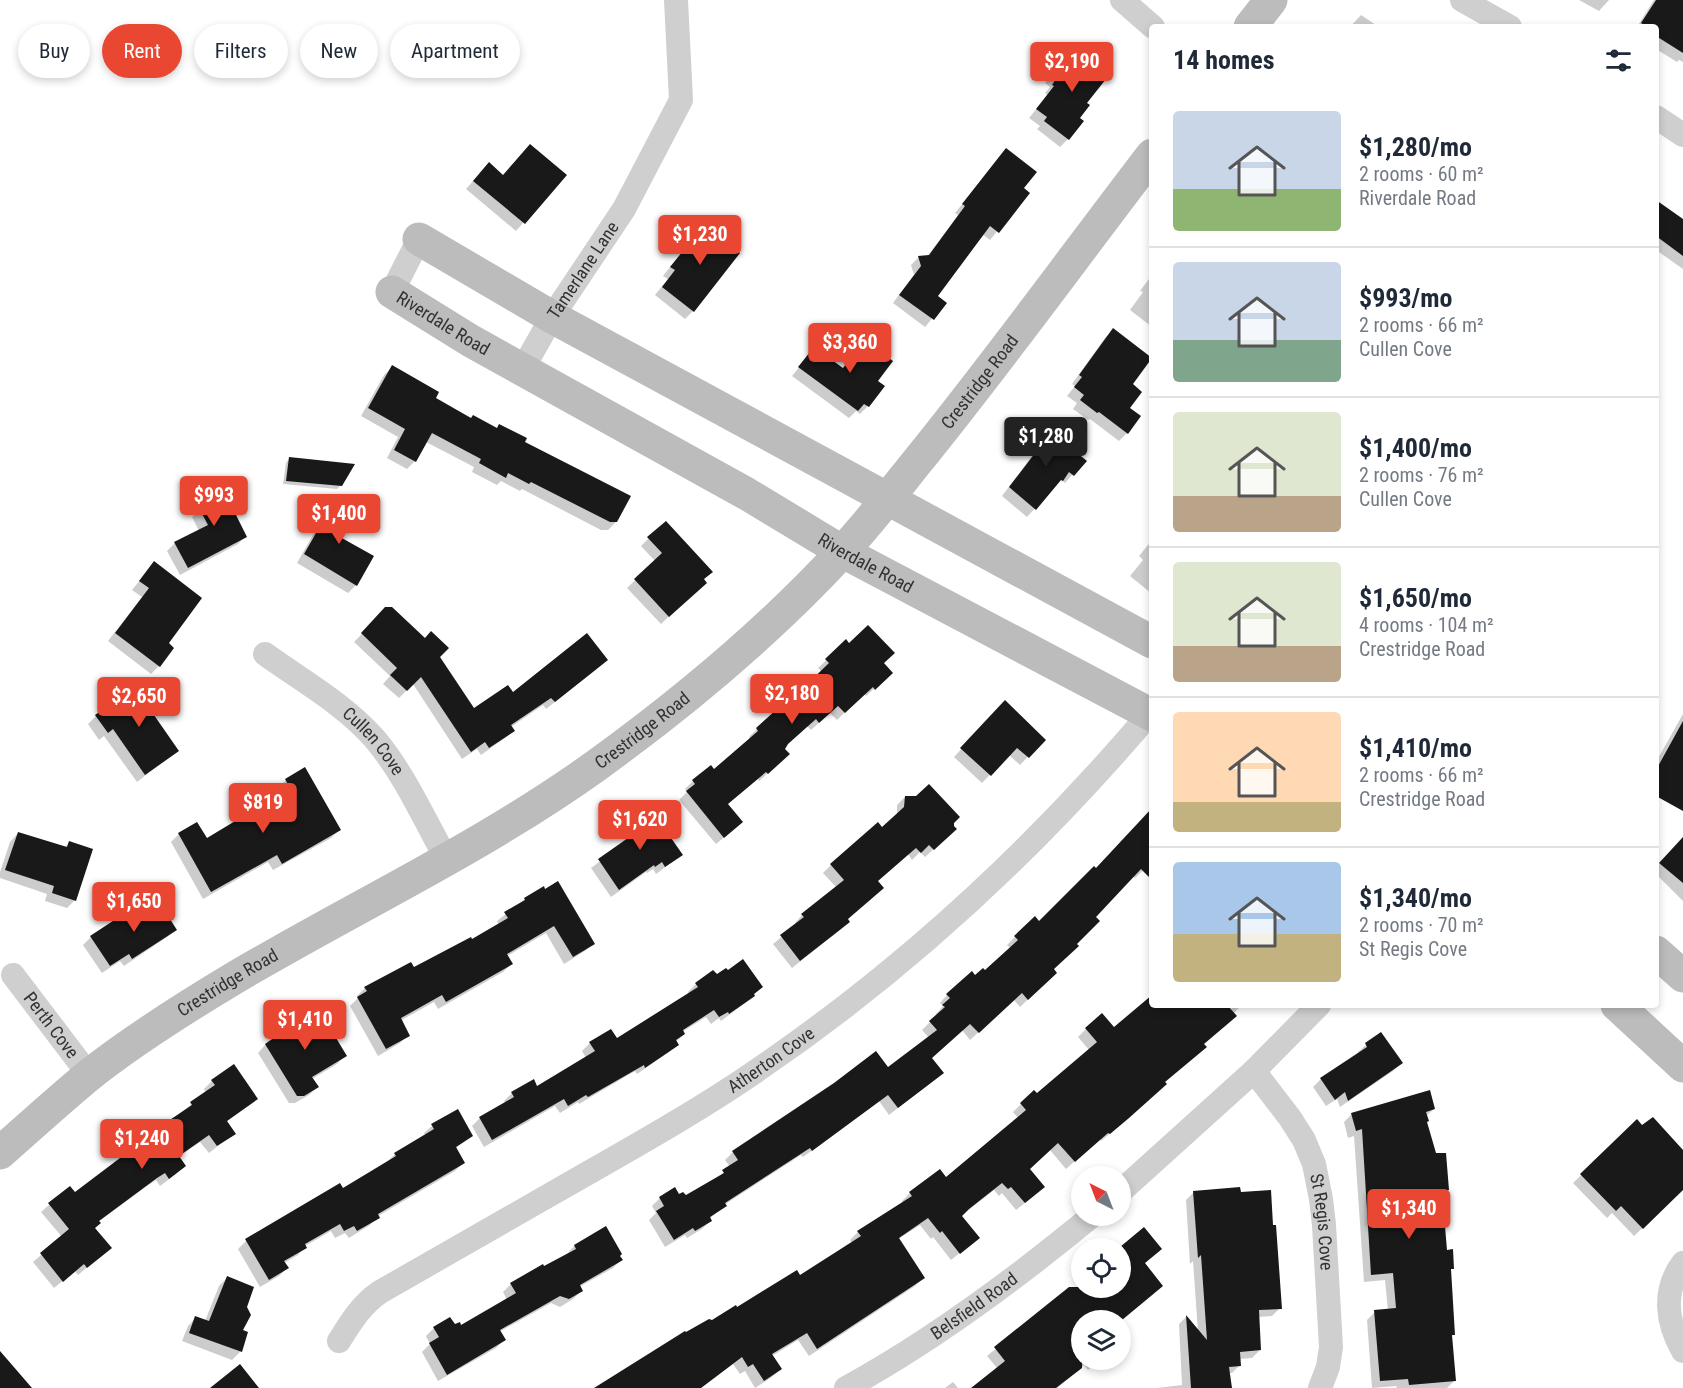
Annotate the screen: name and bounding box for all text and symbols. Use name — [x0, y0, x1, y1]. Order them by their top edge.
chip: Buy — [18, 24, 90, 78]
chip: Rent — [102, 24, 182, 78]
chip: Filters — [194, 24, 288, 78]
chip: New — [300, 24, 378, 78]
chip: Apartment — [390, 24, 520, 78]
pin: $2,190 — [1023, 42, 1121, 93]
icon: filters — [1602, 44, 1635, 77]
text: 14 homes — [1173, 45, 1275, 75]
text: $2,190 — [1044, 49, 1100, 73]
text: $1,280/mo — [1359, 132, 1472, 162]
icon: home — [1221, 135, 1293, 207]
text: 2 rooms · 60 m² — [1359, 162, 1484, 186]
text: Riverdale Road — [1359, 186, 1476, 210]
pin: $1,230 — [651, 215, 749, 266]
street label: Tamerlane Lane — [543, 217, 623, 323]
text: $1,230 — [672, 222, 728, 246]
text: $993/mo — [1359, 283, 1452, 313]
street label: Riverdale Road — [393, 286, 494, 359]
icon: home — [1221, 286, 1293, 358]
text: 2 rooms · 66 m² — [1359, 313, 1484, 337]
pin: $3,360 — [801, 323, 899, 374]
text: $3,360 — [822, 330, 878, 354]
street label: Crestridge Road — [936, 330, 1022, 433]
text: Cullen Cove — [1359, 337, 1452, 361]
pin: $1,280 — [997, 417, 1095, 468]
text: $1,280 — [1018, 424, 1074, 448]
text: $1,400/mo — [1359, 433, 1472, 463]
icon: home — [1221, 436, 1293, 508]
text: 2 rooms · 76 m² — [1359, 463, 1484, 487]
pin: $993 — [178, 476, 250, 527]
text: $993 — [194, 483, 234, 507]
text: Cullen Cove — [1359, 487, 1452, 511]
pin: $1,400 — [290, 494, 388, 545]
text: $1,400 — [311, 501, 367, 525]
street label: Riverdale Road — [814, 528, 917, 597]
text: $1,650/mo — [1359, 583, 1472, 613]
icon: home — [1221, 586, 1293, 658]
text: 4 rooms · 104 m² — [1359, 613, 1494, 637]
text: Crestridge Road — [1359, 637, 1485, 661]
pin: $2,180 — [743, 674, 841, 725]
pin: $2,650 — [90, 677, 188, 728]
text: $2,180 — [764, 681, 820, 705]
text: $2,650 — [111, 684, 167, 708]
street label: Crestridge Road — [591, 687, 694, 773]
street label: Cullen Cove — [339, 702, 409, 779]
text: $1,410/mo — [1359, 733, 1472, 763]
icon: home — [1221, 736, 1293, 808]
text: 2 rooms · 66 m² — [1359, 763, 1484, 787]
pin: $819 — [227, 783, 299, 834]
text: Crestridge Road — [1359, 787, 1485, 811]
text: $819 — [243, 790, 283, 814]
pin: $1,620 — [591, 800, 689, 851]
text: $1,620 — [612, 807, 668, 831]
pin: $1,650 — [85, 882, 183, 933]
text: $1,340/mo — [1359, 883, 1472, 913]
icon: home — [1221, 886, 1293, 958]
text: $1,650 — [106, 889, 162, 913]
text: 2 rooms · 70 m² — [1359, 913, 1484, 937]
text: St Regis Cove — [1359, 937, 1467, 961]
street label: Crestridge Road — [173, 944, 281, 1021]
street label: Perth Cove — [20, 988, 83, 1062]
pin: $1,410 — [256, 1000, 354, 1051]
text: $1,410 — [277, 1007, 333, 1031]
street label: Atherton Cove — [723, 1022, 818, 1097]
pin: $1,240 — [93, 1119, 191, 1170]
text: $1,240 — [114, 1126, 170, 1150]
north arrow — [1071, 1166, 1131, 1226]
map controls — [1071, 1166, 1131, 1370]
street label: St Regis Cove — [1306, 1172, 1338, 1271]
pin: $1,340 — [1360, 1189, 1458, 1240]
text: $1,340 — [1381, 1196, 1437, 1220]
button: locate — [1071, 1238, 1131, 1298]
street label: Belsfield Road — [926, 1268, 1021, 1344]
button: layers — [1071, 1310, 1131, 1370]

